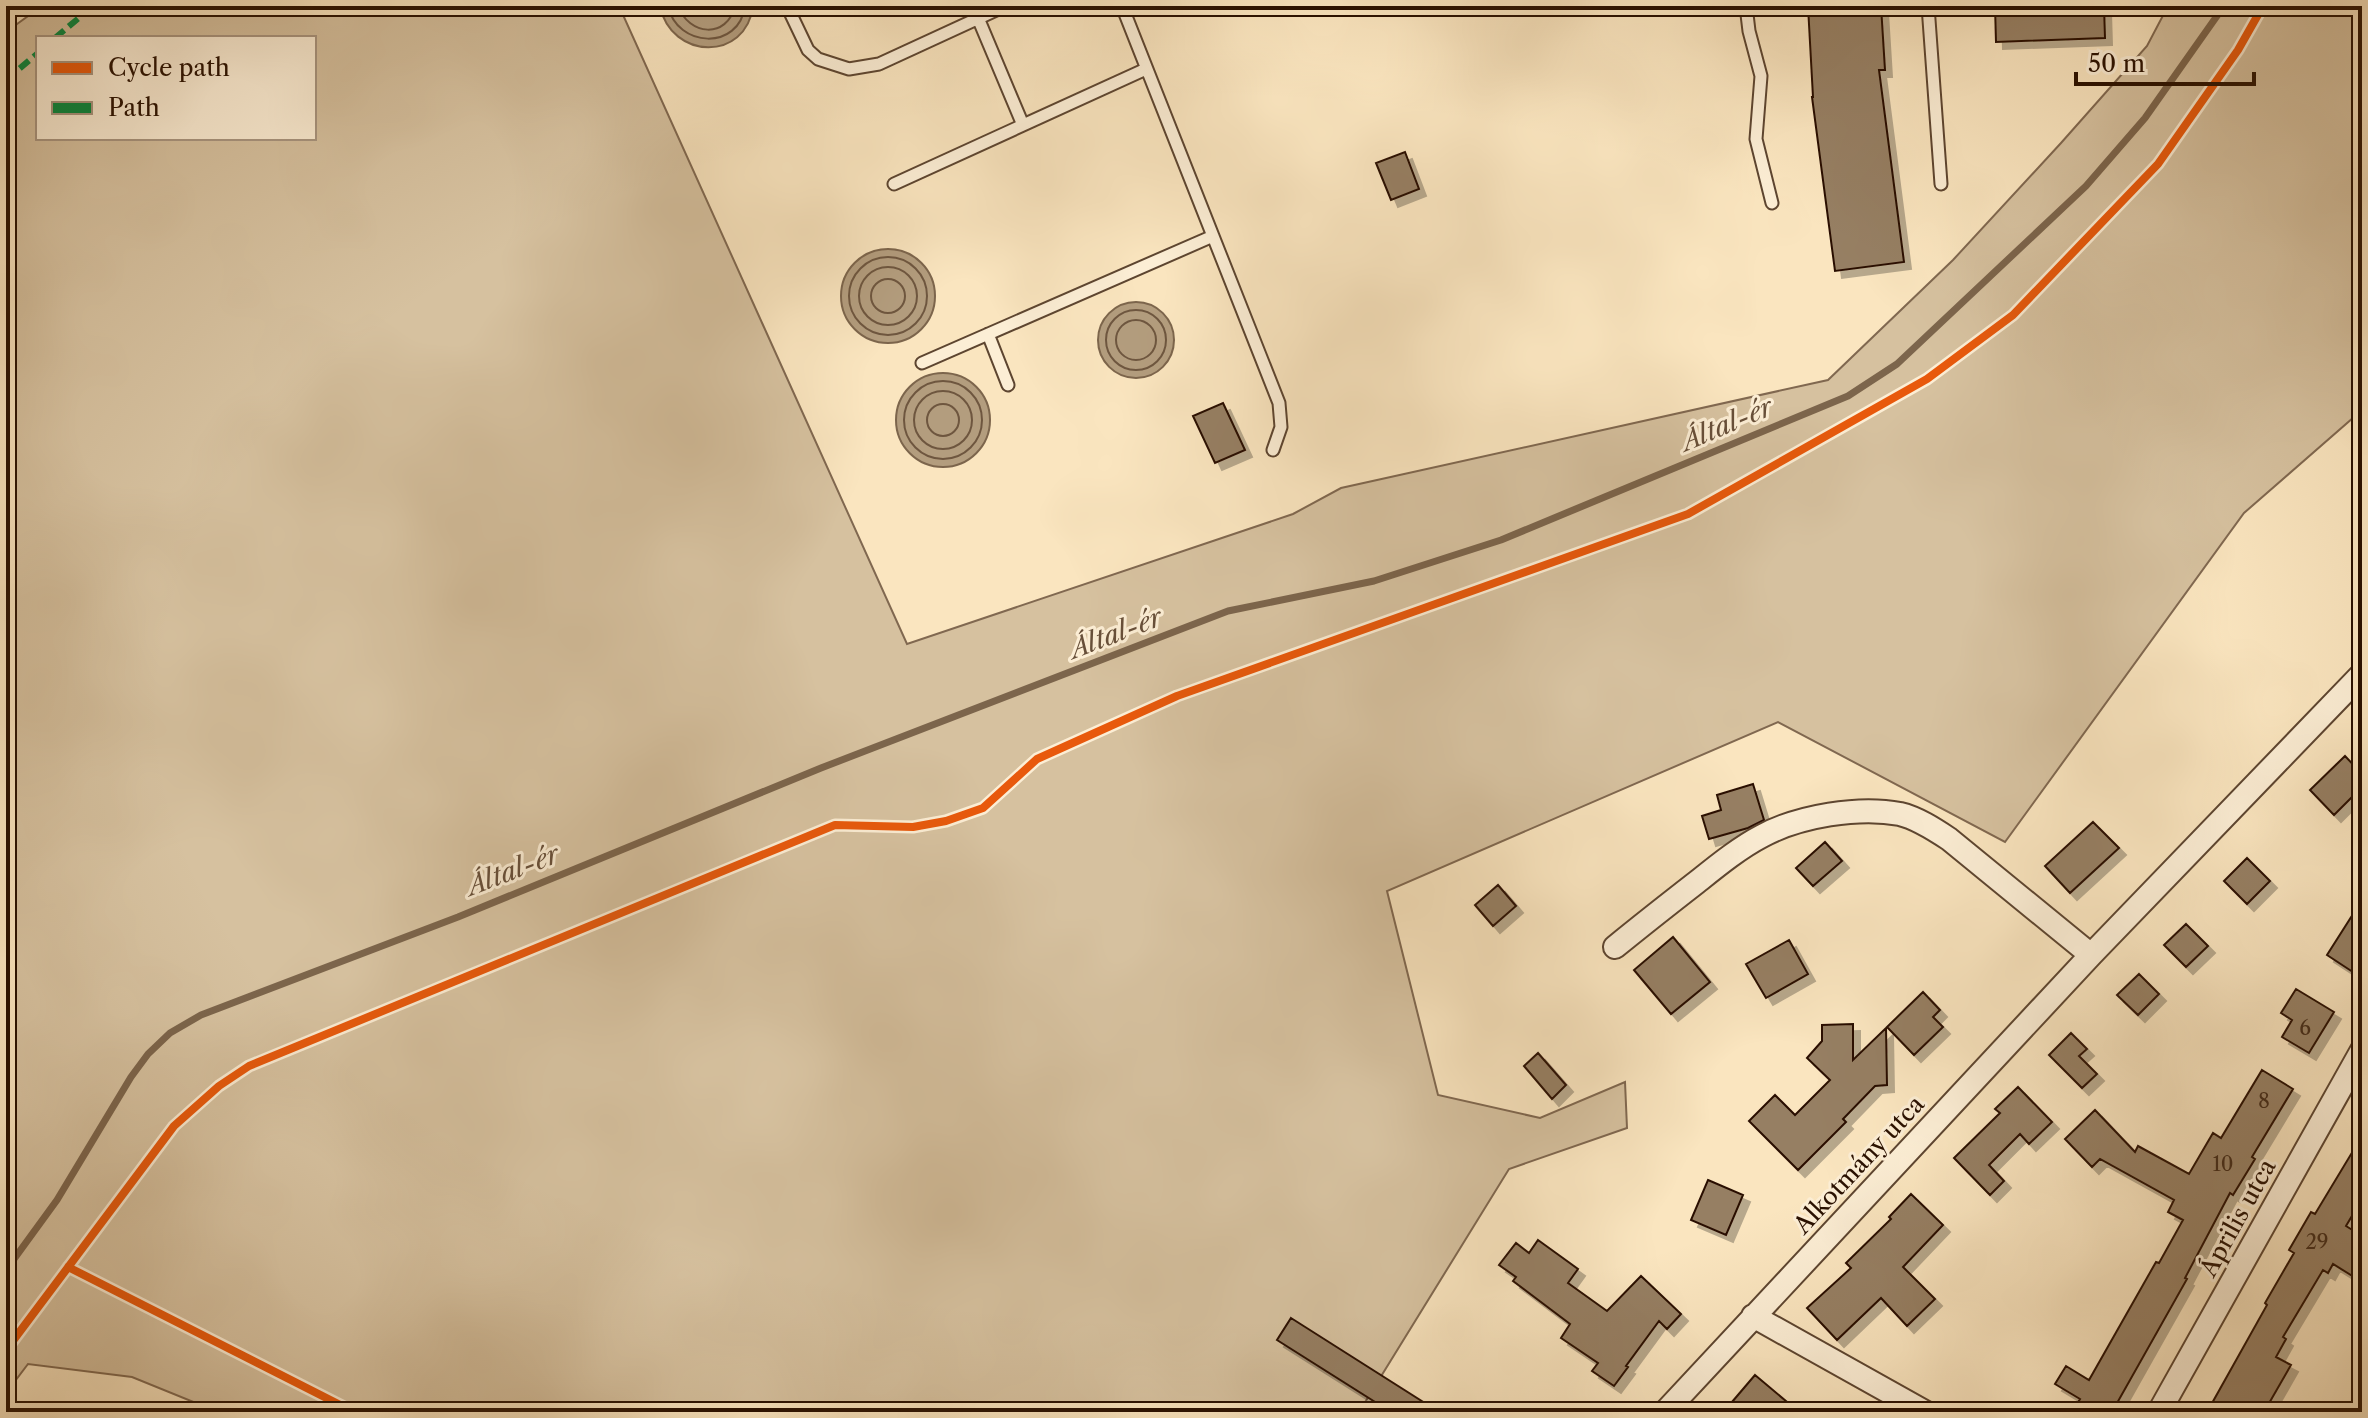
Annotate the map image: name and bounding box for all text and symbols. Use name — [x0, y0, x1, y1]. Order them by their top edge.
legend — [36, 36, 316, 140]
scale bar — [2076, 36, 2254, 86]
text: 50 m — [2088, 49, 2145, 78]
text: Cycle path — [108, 53, 230, 82]
text: Path — [108, 93, 160, 122]
water label: Által-ér — [1673, 390, 1779, 459]
water label: Által-ér — [1061, 600, 1169, 667]
water label: Által-ér — [458, 837, 566, 904]
house number: 6 — [2299, 1016, 2311, 1040]
street label: Alkotmány utca — [1787, 1089, 1930, 1240]
house number: 8 — [2258, 1089, 2270, 1113]
house number: 10 — [2212, 1152, 2234, 1176]
street label: Április utca — [2193, 1154, 2282, 1282]
house number: 29 — [2305, 1230, 2329, 1254]

